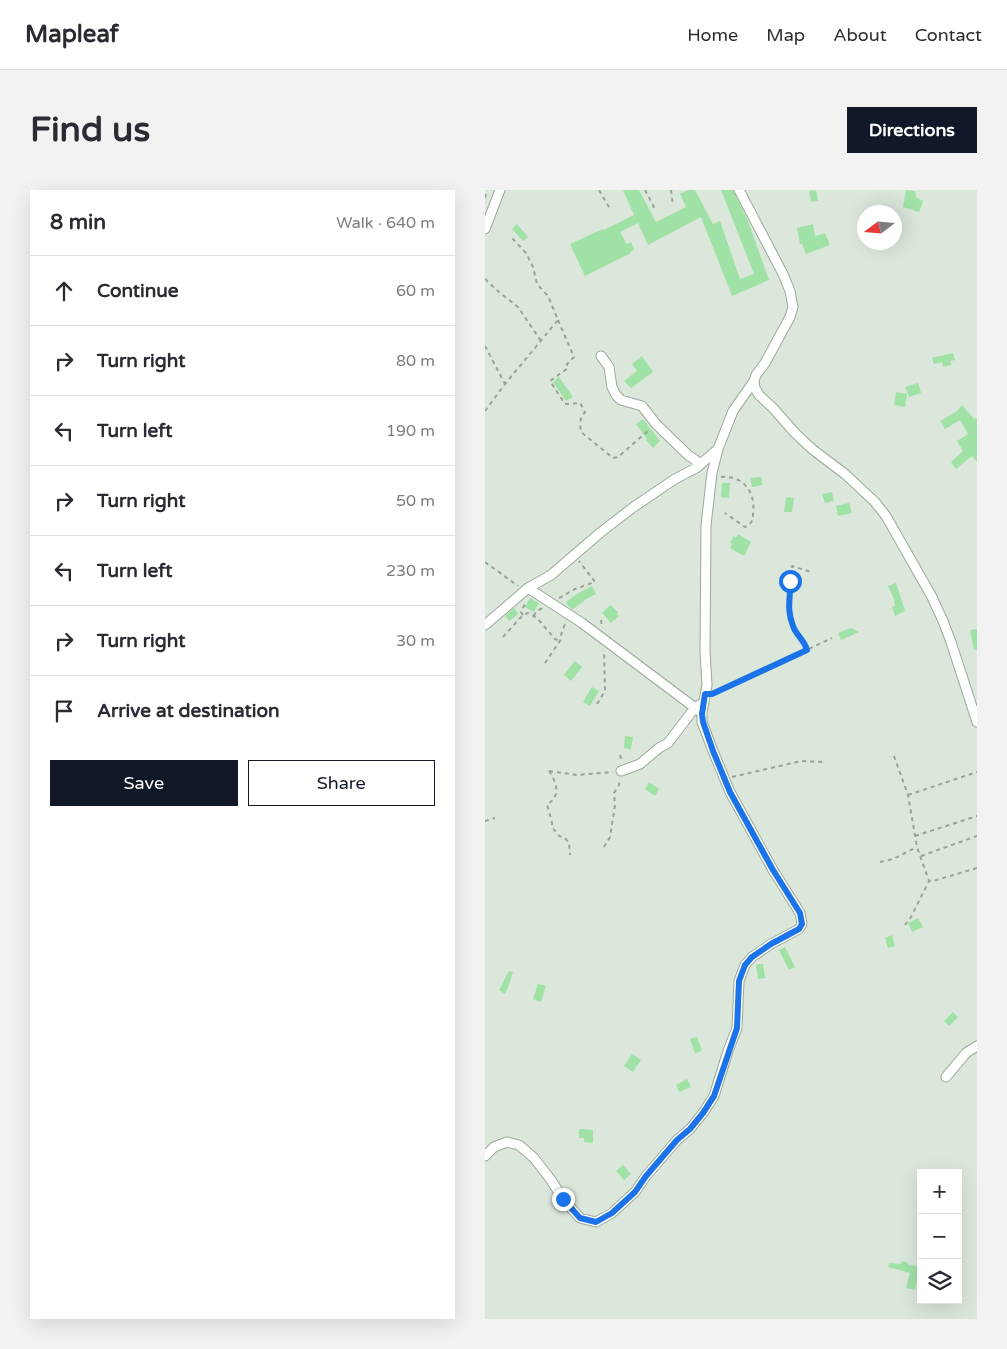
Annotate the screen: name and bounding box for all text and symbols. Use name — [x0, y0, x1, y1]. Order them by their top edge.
text: Mapleaf — [25, 20, 119, 49]
text: Home — [687, 24, 738, 46]
text: Map — [766, 24, 805, 46]
text: About — [833, 24, 887, 46]
text: Contact — [915, 24, 982, 46]
button: Directions — [847, 107, 977, 153]
text: Find us — [30, 109, 150, 151]
north arrow — [857, 205, 902, 250]
text: 8 min — [50, 210, 106, 235]
text: Walk · 640 m — [336, 213, 435, 233]
icon: ahead — [50, 277, 78, 305]
text: Continue — [97, 280, 179, 302]
text: 60 m — [396, 281, 435, 301]
icon: right — [50, 347, 78, 375]
text: Turn right — [97, 350, 185, 372]
text: 80 m — [396, 351, 435, 371]
icon: left — [50, 417, 78, 445]
text: Turn left — [97, 420, 173, 442]
text: 190 m — [386, 421, 435, 441]
icon: right — [50, 487, 78, 515]
text: Turn right — [97, 490, 185, 512]
text: 50 m — [396, 491, 435, 511]
icon: left — [50, 557, 78, 585]
text: Turn left — [97, 560, 173, 582]
text: 230 m — [386, 561, 435, 581]
route start — [779, 570, 802, 593]
icon: right — [50, 627, 78, 655]
text: Turn right — [97, 630, 185, 652]
text: 30 m — [396, 631, 435, 651]
icon: arrive — [50, 697, 78, 725]
text: Arrive at destination — [97, 700, 280, 722]
button: Save — [50, 760, 238, 806]
button: Share — [248, 760, 435, 806]
map controls — [917, 1169, 962, 1304]
button: + — [917, 1169, 962, 1214]
route end — [552, 1188, 575, 1211]
button: − — [917, 1214, 962, 1259]
button: layers — [917, 1259, 962, 1304]

